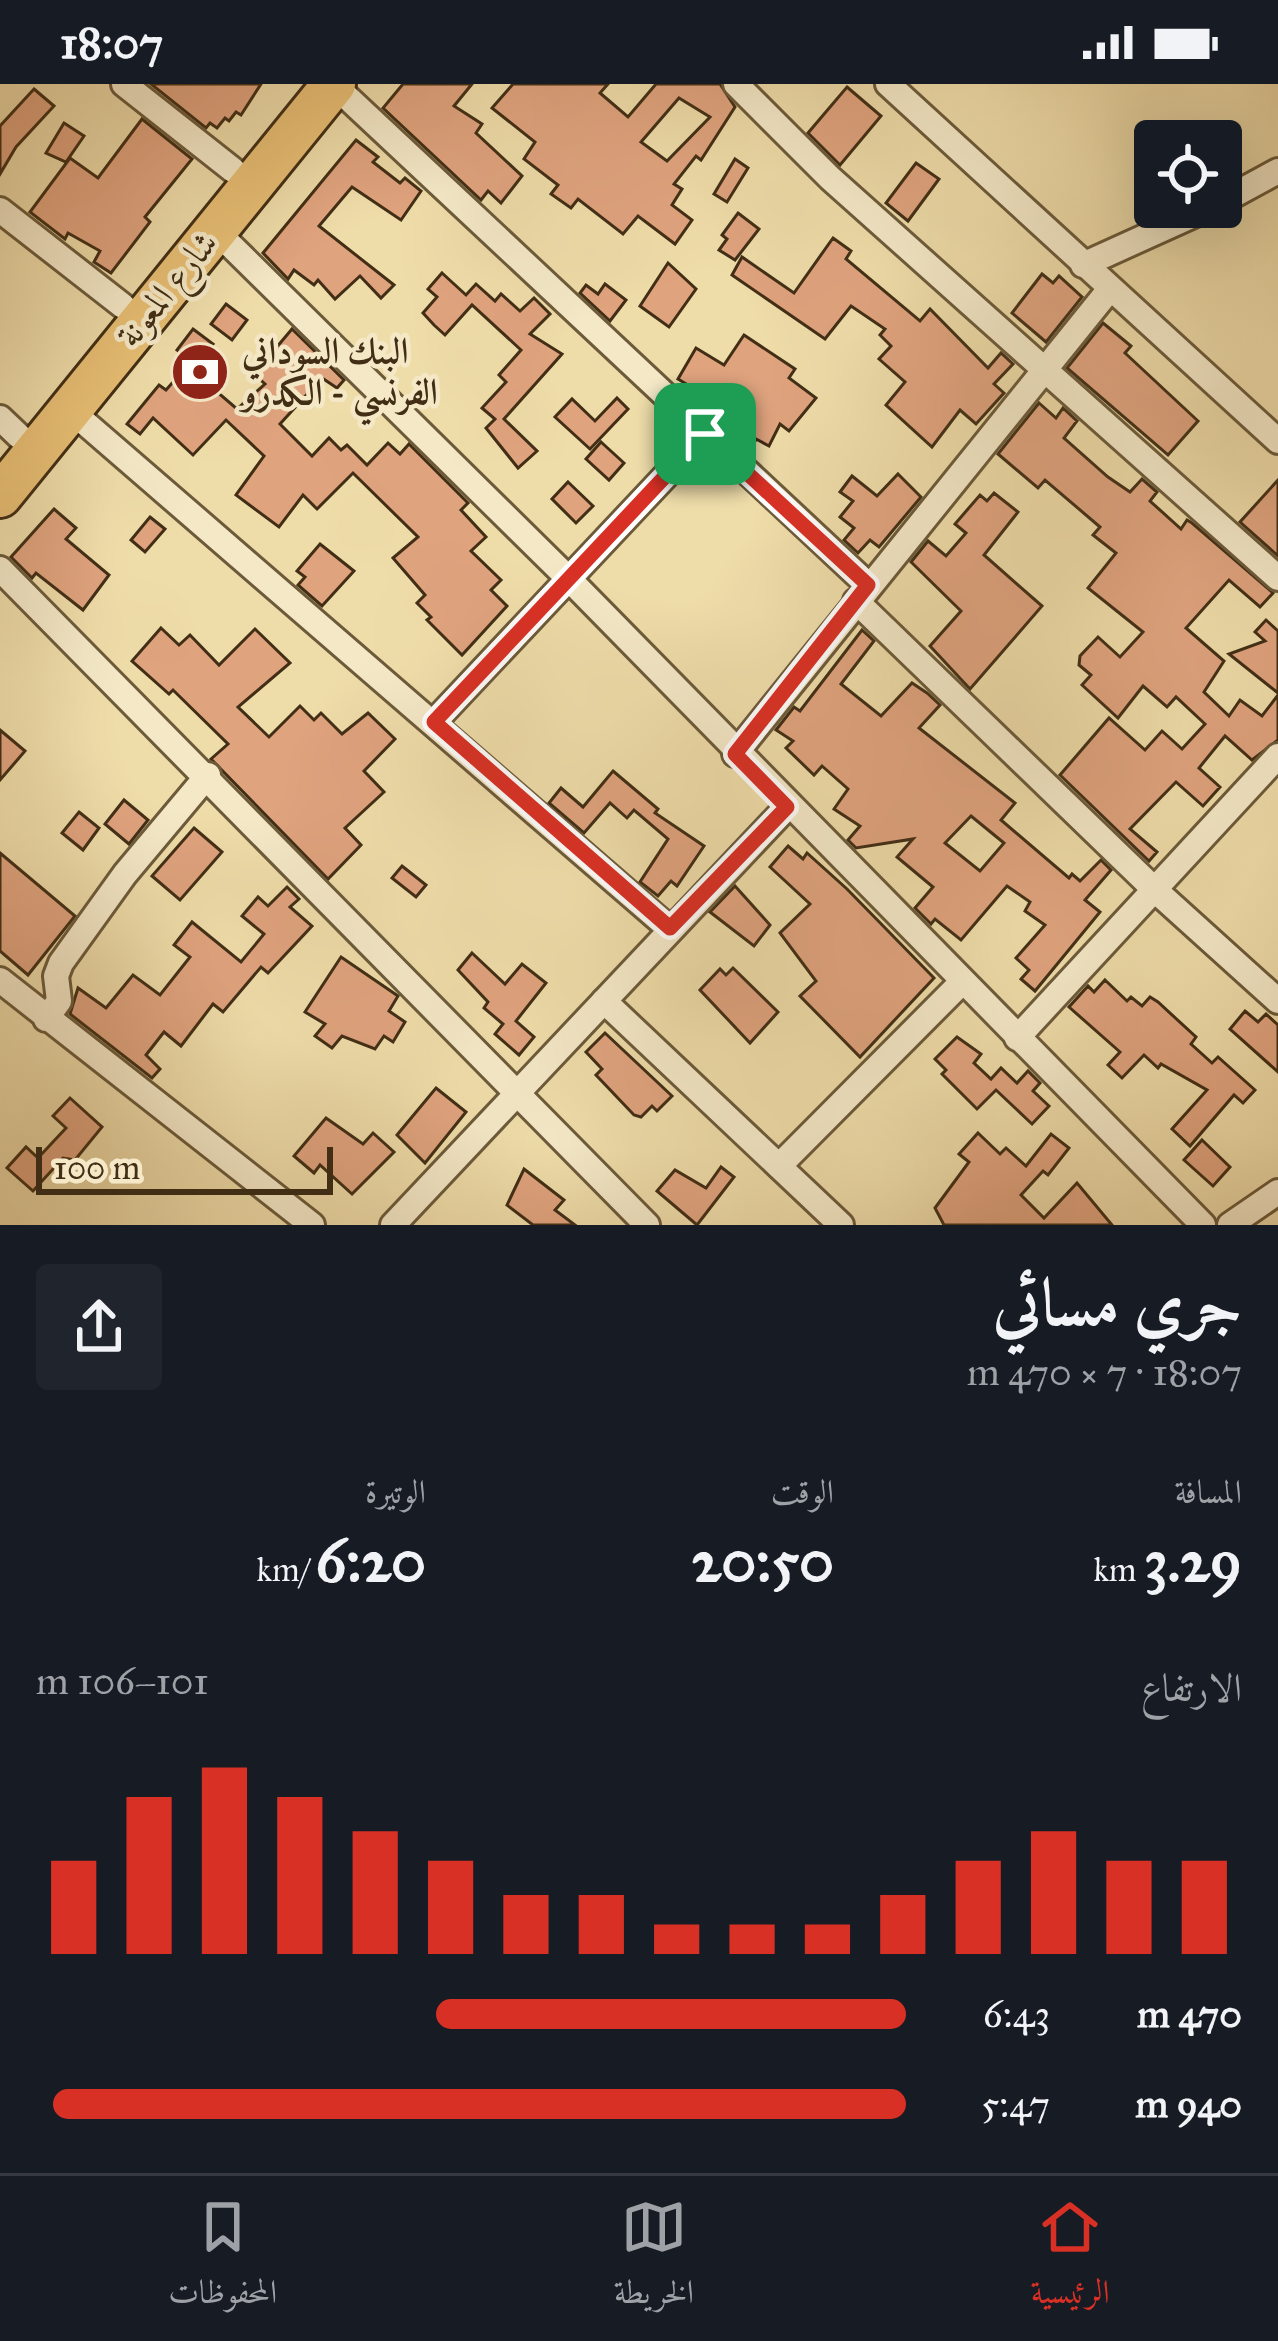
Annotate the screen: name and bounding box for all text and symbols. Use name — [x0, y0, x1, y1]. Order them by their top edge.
text: 18:07 — [60, 15, 163, 70]
map controls — [1134, 120, 1242, 228]
button: locate — [1134, 120, 1242, 228]
street label: شارع المعونة — [107, 222, 233, 361]
place label: البنك السوداني الفرنسي - الكدرو — [238, 329, 438, 426]
bank icon: البنك السوداني الفرنسي - الكدرو — [169, 341, 231, 403]
pin — [654, 383, 756, 485]
icon: arrive — [672, 401, 738, 467]
scale bar — [36, 1141, 333, 1194]
text: 100 m — [54, 1148, 140, 1188]
text: جري مسائي — [993, 1262, 1242, 1343]
button: share — [36, 1264, 162, 1390]
text: 18:07 · 7 × 470 m — [967, 1348, 1242, 1396]
text: الوتيرة — [365, 1472, 426, 1512]
text: الوقت — [771, 1472, 834, 1512]
text: المسافة — [1175, 1472, 1242, 1512]
text: 6:20 — [316, 1524, 426, 1597]
text: 20:50 — [692, 1524, 834, 1597]
text: 3.29 — [1144, 1524, 1242, 1597]
text: /km — [257, 1550, 316, 1590]
text: km — [1094, 1550, 1144, 1590]
text: 101–106 m — [36, 1657, 209, 1705]
text: الارتفاع — [1141, 1664, 1242, 1712]
text: 6:43 — [983, 1990, 1050, 2038]
text: 470 m — [1137, 1990, 1242, 2038]
text: 5:47 — [981, 2080, 1050, 2128]
text: 940 m — [1135, 2080, 1242, 2128]
tab: المحفوظات — [168, 2194, 277, 2324]
tab: الخريطة — [614, 2194, 694, 2324]
tab: الرئيسية — [1030, 2194, 1110, 2324]

